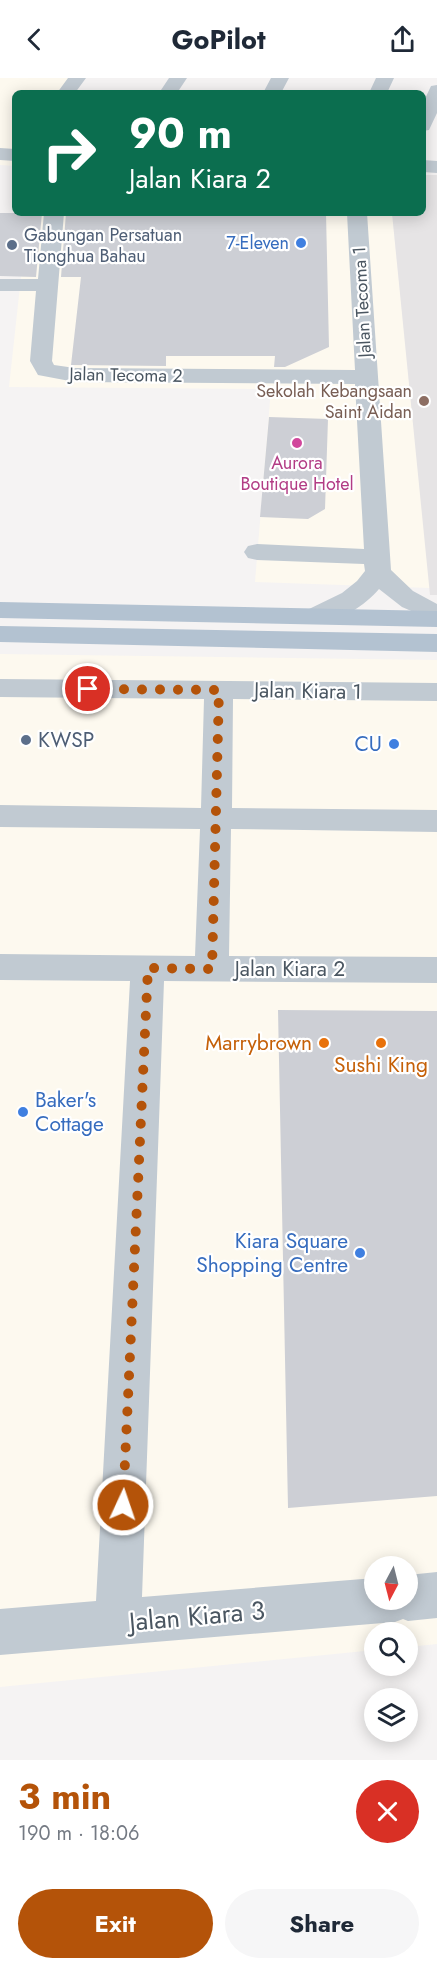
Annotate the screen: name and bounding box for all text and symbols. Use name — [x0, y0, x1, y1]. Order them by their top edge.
text: GoPilot — [172, 20, 266, 59]
icon: back — [18, 23, 51, 56]
icon: share — [386, 23, 419, 56]
text: 90 m — [129, 103, 232, 164]
icon: right — [30, 114, 108, 192]
text: Jalan Kiara 2 — [129, 159, 271, 198]
place label: Gabungan Persatuan Tionghua Bahau — [24, 222, 182, 269]
place label: 7-Eleven — [226, 230, 289, 256]
marker: 7-Eleven — [294, 236, 308, 250]
marker: Gabungan Persatuan Tionghua Bahau — [5, 238, 19, 252]
street label: Jalan Tecoma 1 — [346, 246, 378, 360]
street label: Jalan Tecoma 2 — [67, 361, 183, 389]
place label: Sekolah Kebangsaan Saint Aidan — [256, 378, 412, 425]
marker: Sekolah Kebangsaan Saint Aidan — [417, 394, 431, 408]
marker: Aurora Boutique Hotel — [290, 436, 304, 450]
place label: Aurora Boutique Hotel — [240, 450, 354, 497]
pin — [62, 663, 113, 714]
icon: arrive — [71, 672, 104, 705]
street label: Jalan Kiara 1 — [251, 675, 362, 707]
place label: KWSP — [38, 725, 94, 755]
place label: CU — [354, 729, 382, 759]
marker: KWSP — [19, 733, 33, 747]
marker: CU — [387, 737, 401, 751]
street label: Jalan Kiara 2 — [232, 954, 345, 984]
place label: Marrybrown — [205, 1028, 312, 1058]
marker: Marrybrown — [317, 1036, 331, 1050]
marker: Sushi King — [374, 1036, 388, 1050]
place label: Sushi King — [334, 1050, 428, 1080]
place label: Baker's Cottage — [35, 1085, 104, 1139]
marker: Baker's Cottage — [16, 1105, 30, 1119]
place label: Kiara Square Shopping Centre — [196, 1226, 348, 1280]
marker: Kiara Square Shopping Centre — [353, 1246, 367, 1260]
position arrow — [91, 1473, 155, 1537]
north arrow — [364, 1556, 418, 1610]
map controls — [364, 1556, 418, 1742]
street label: Jalan Kiara 3 — [125, 1591, 266, 1641]
button: search — [364, 1622, 418, 1676]
button: layers — [364, 1688, 418, 1742]
text: 3 min — [18, 1770, 111, 1822]
button: close — [356, 1780, 419, 1843]
text: 190 m · 18:06 — [18, 1819, 140, 1848]
button: Exit — [18, 1889, 213, 1958]
button: Share — [225, 1889, 419, 1958]

